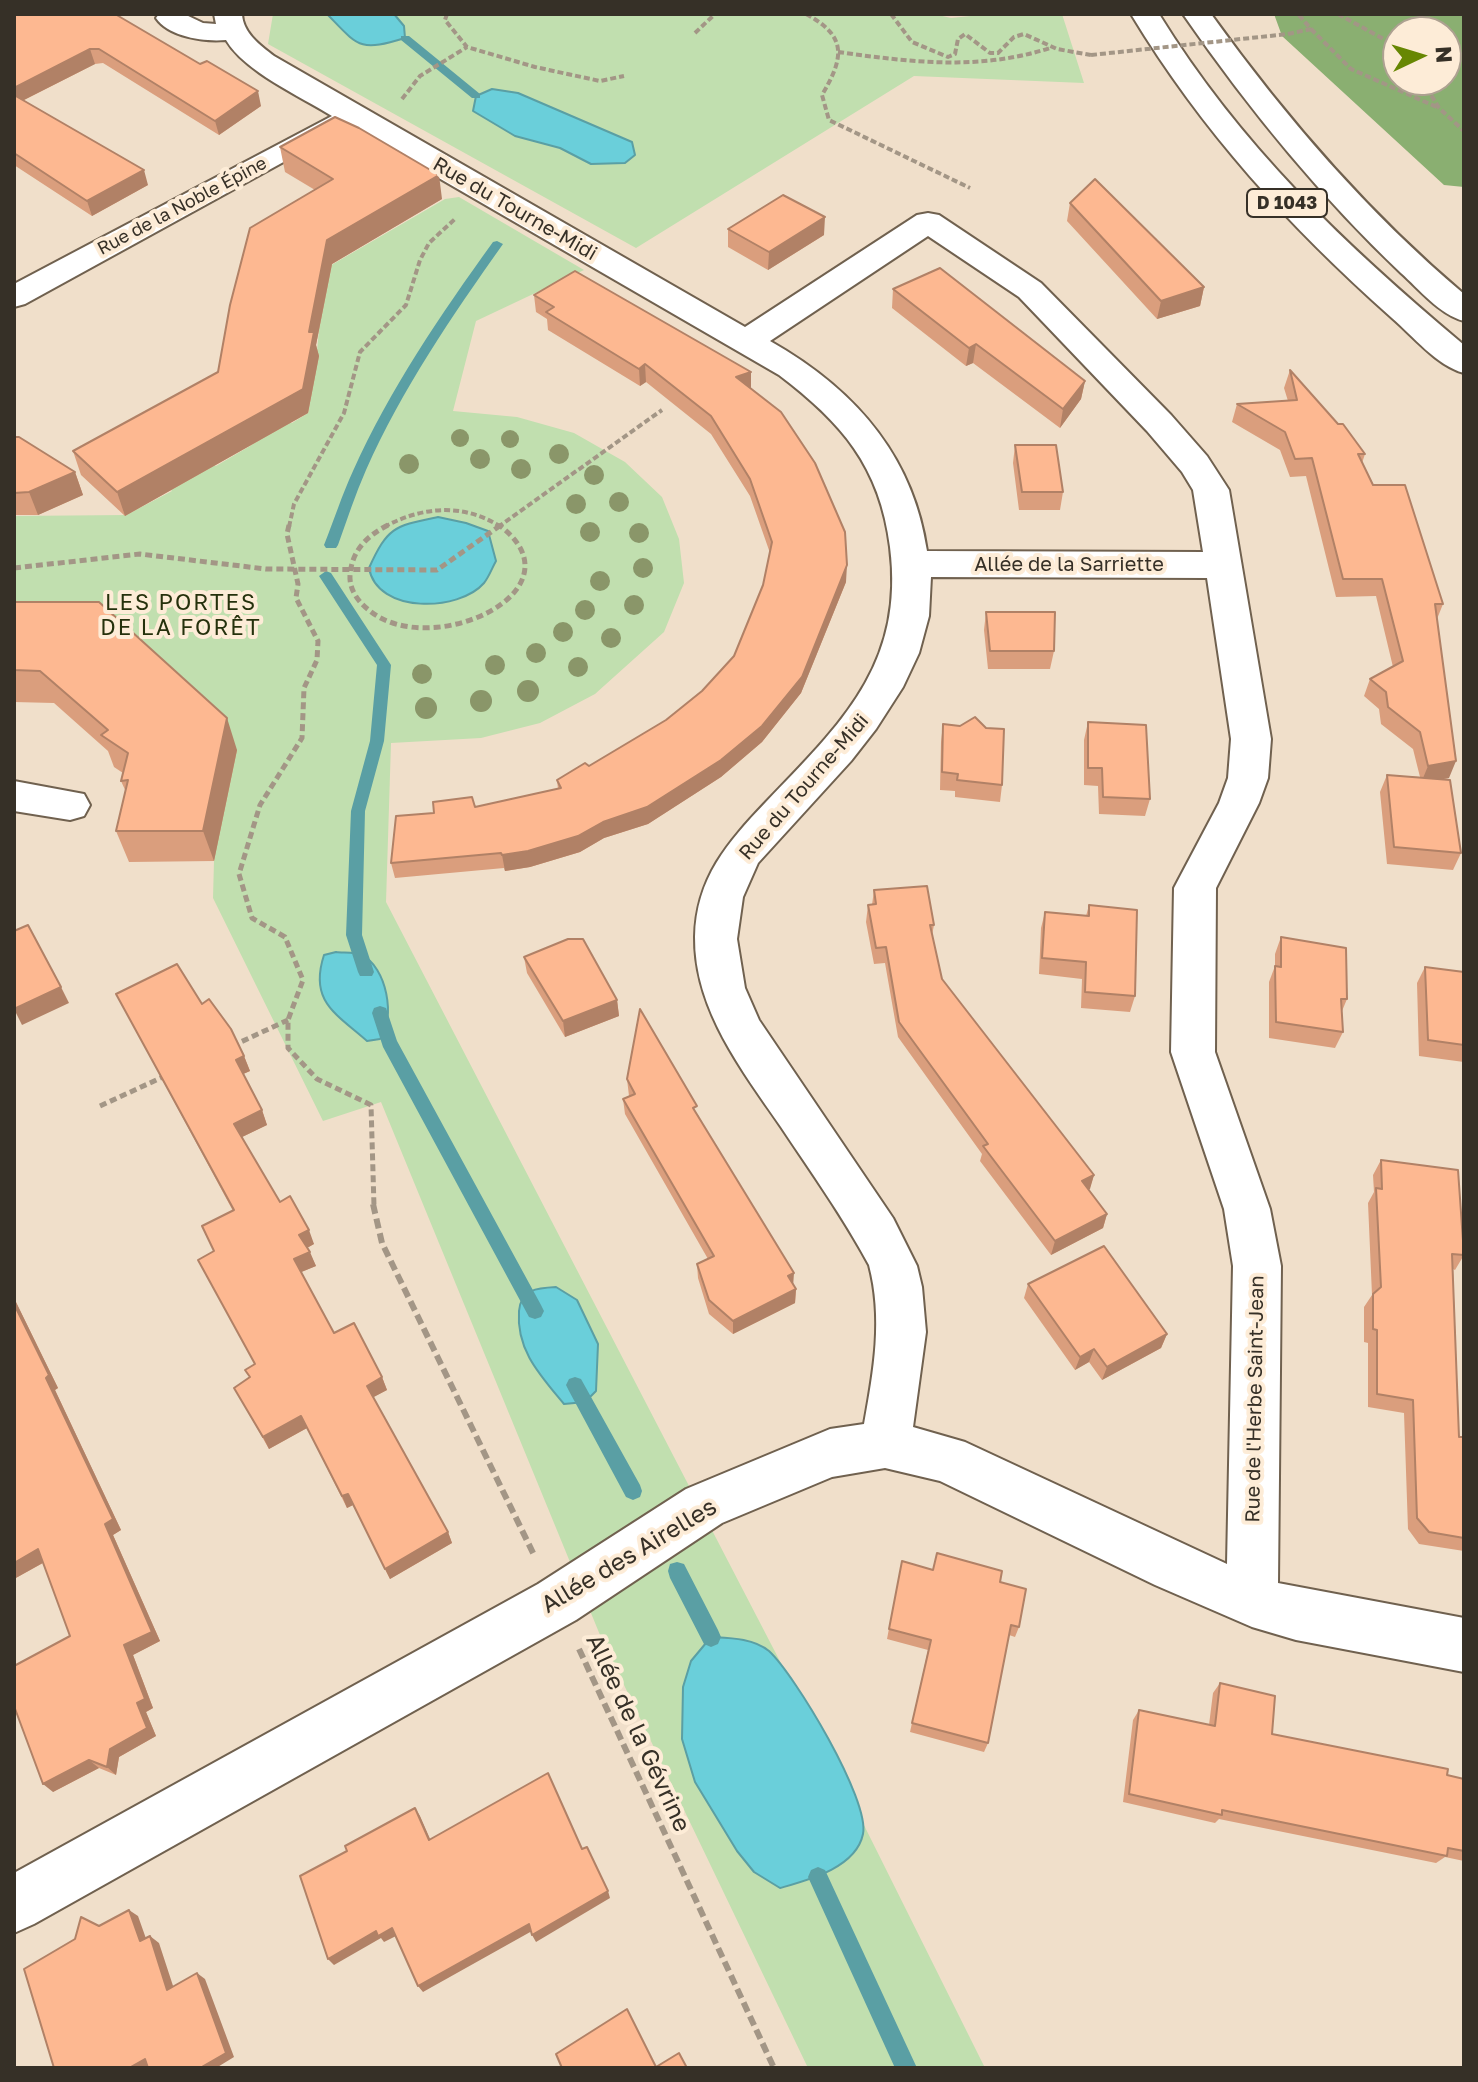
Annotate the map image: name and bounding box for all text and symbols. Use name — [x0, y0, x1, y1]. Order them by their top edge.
north arrow — [1382, 16, 1462, 96]
text: N — [1430, 45, 1458, 64]
street label: Rue de la Noble Épine — [94, 152, 270, 260]
street label: Rue du Tourne-Midi — [429, 152, 601, 266]
road number: D 1043 — [1247, 189, 1327, 217]
street label: Allée de la Sarriette — [974, 553, 1164, 577]
district label: LES PORTES DE LA FORÊT — [100, 590, 262, 642]
street label: Rue du Tourne-Midi — [734, 709, 874, 865]
street label: Rue de l'Herbe Saint-Jean — [1241, 1275, 1269, 1523]
street label: Allée des Airelles — [536, 1492, 722, 1620]
street label: Allée de la Gévrine — [580, 1630, 696, 1836]

